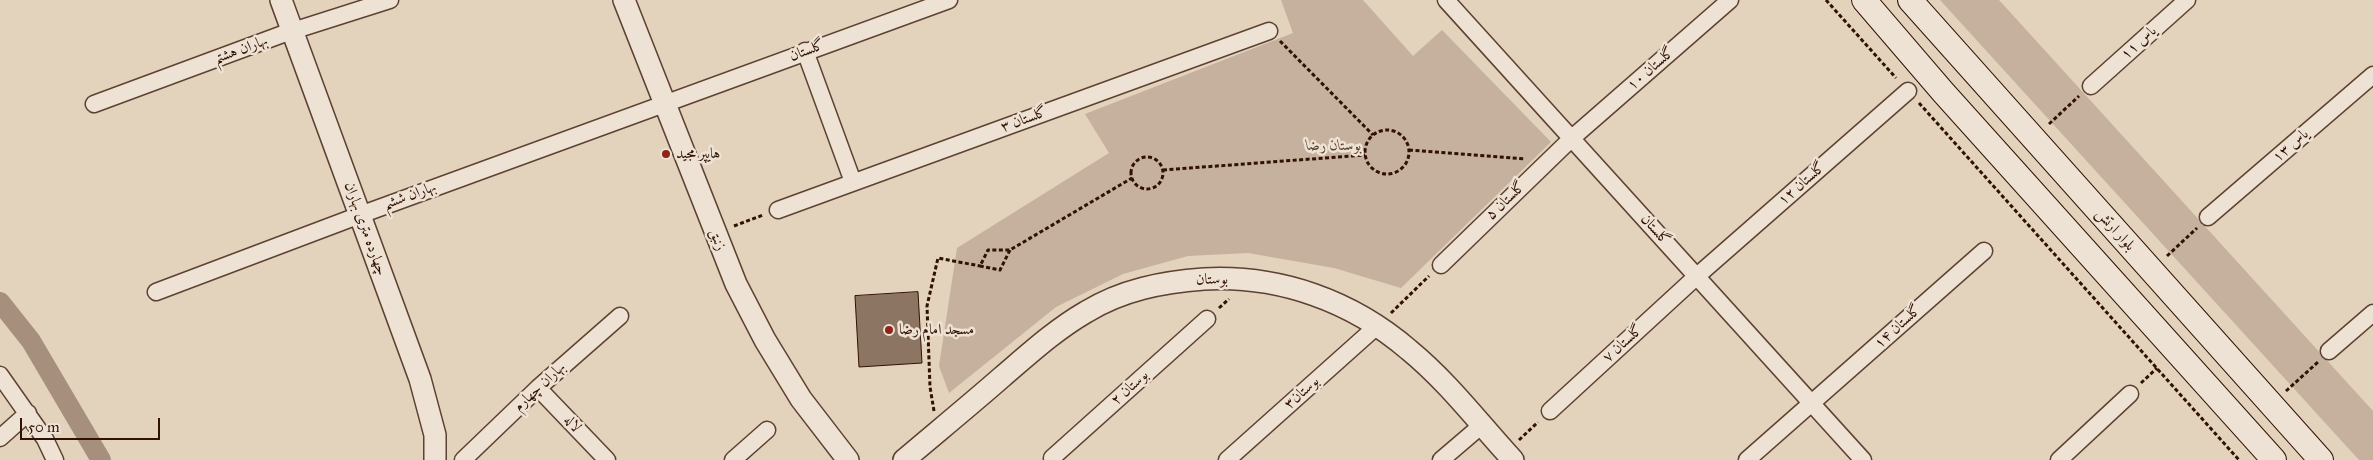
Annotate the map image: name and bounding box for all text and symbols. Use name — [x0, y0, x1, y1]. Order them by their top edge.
street label: یاس ۱۱ — [2117, 22, 2161, 64]
street label: بهاران هشتم — [212, 32, 270, 68]
street label: گلستان — [787, 36, 827, 66]
street label: گلستان ۱۰ — [1624, 44, 1678, 94]
street label: گلستان ۳ — [998, 103, 1050, 137]
street label: یاس ۱۳ — [2269, 125, 2313, 167]
park label: بوستان رضا — [1306, 137, 1362, 155]
place label: هایپر مجید — [676, 145, 720, 163]
marker: هایپر مجید — [660, 148, 672, 160]
street label: گلستان ۱۲ — [1775, 159, 1829, 209]
street label: بهاران ششم — [381, 178, 439, 214]
street label: گلستان ۵ — [1483, 178, 1529, 224]
street label: چهارده متری بهاران — [340, 180, 390, 278]
street label: بلوار ارتش — [2091, 205, 2139, 255]
street label: گلستان — [1636, 211, 1674, 249]
street label: زنبق — [705, 227, 729, 253]
street label: بوستان — [1196, 271, 1228, 289]
street label: گلستان ۱۴ — [1871, 301, 1925, 353]
place label: مسجد امام رضا — [899, 321, 974, 339]
street label: گلستان ۷ — [1599, 321, 1647, 367]
marker: مسجد امام رضا — [883, 324, 895, 336]
street label: بهاران چهارم — [510, 358, 570, 416]
street label: بوستان ۲ — [1108, 367, 1152, 409]
street label: بوستان۳ — [1281, 373, 1323, 413]
scale bar — [22, 408, 162, 440]
street label: لاله — [559, 411, 585, 437]
text: 50 m — [28, 418, 60, 436]

